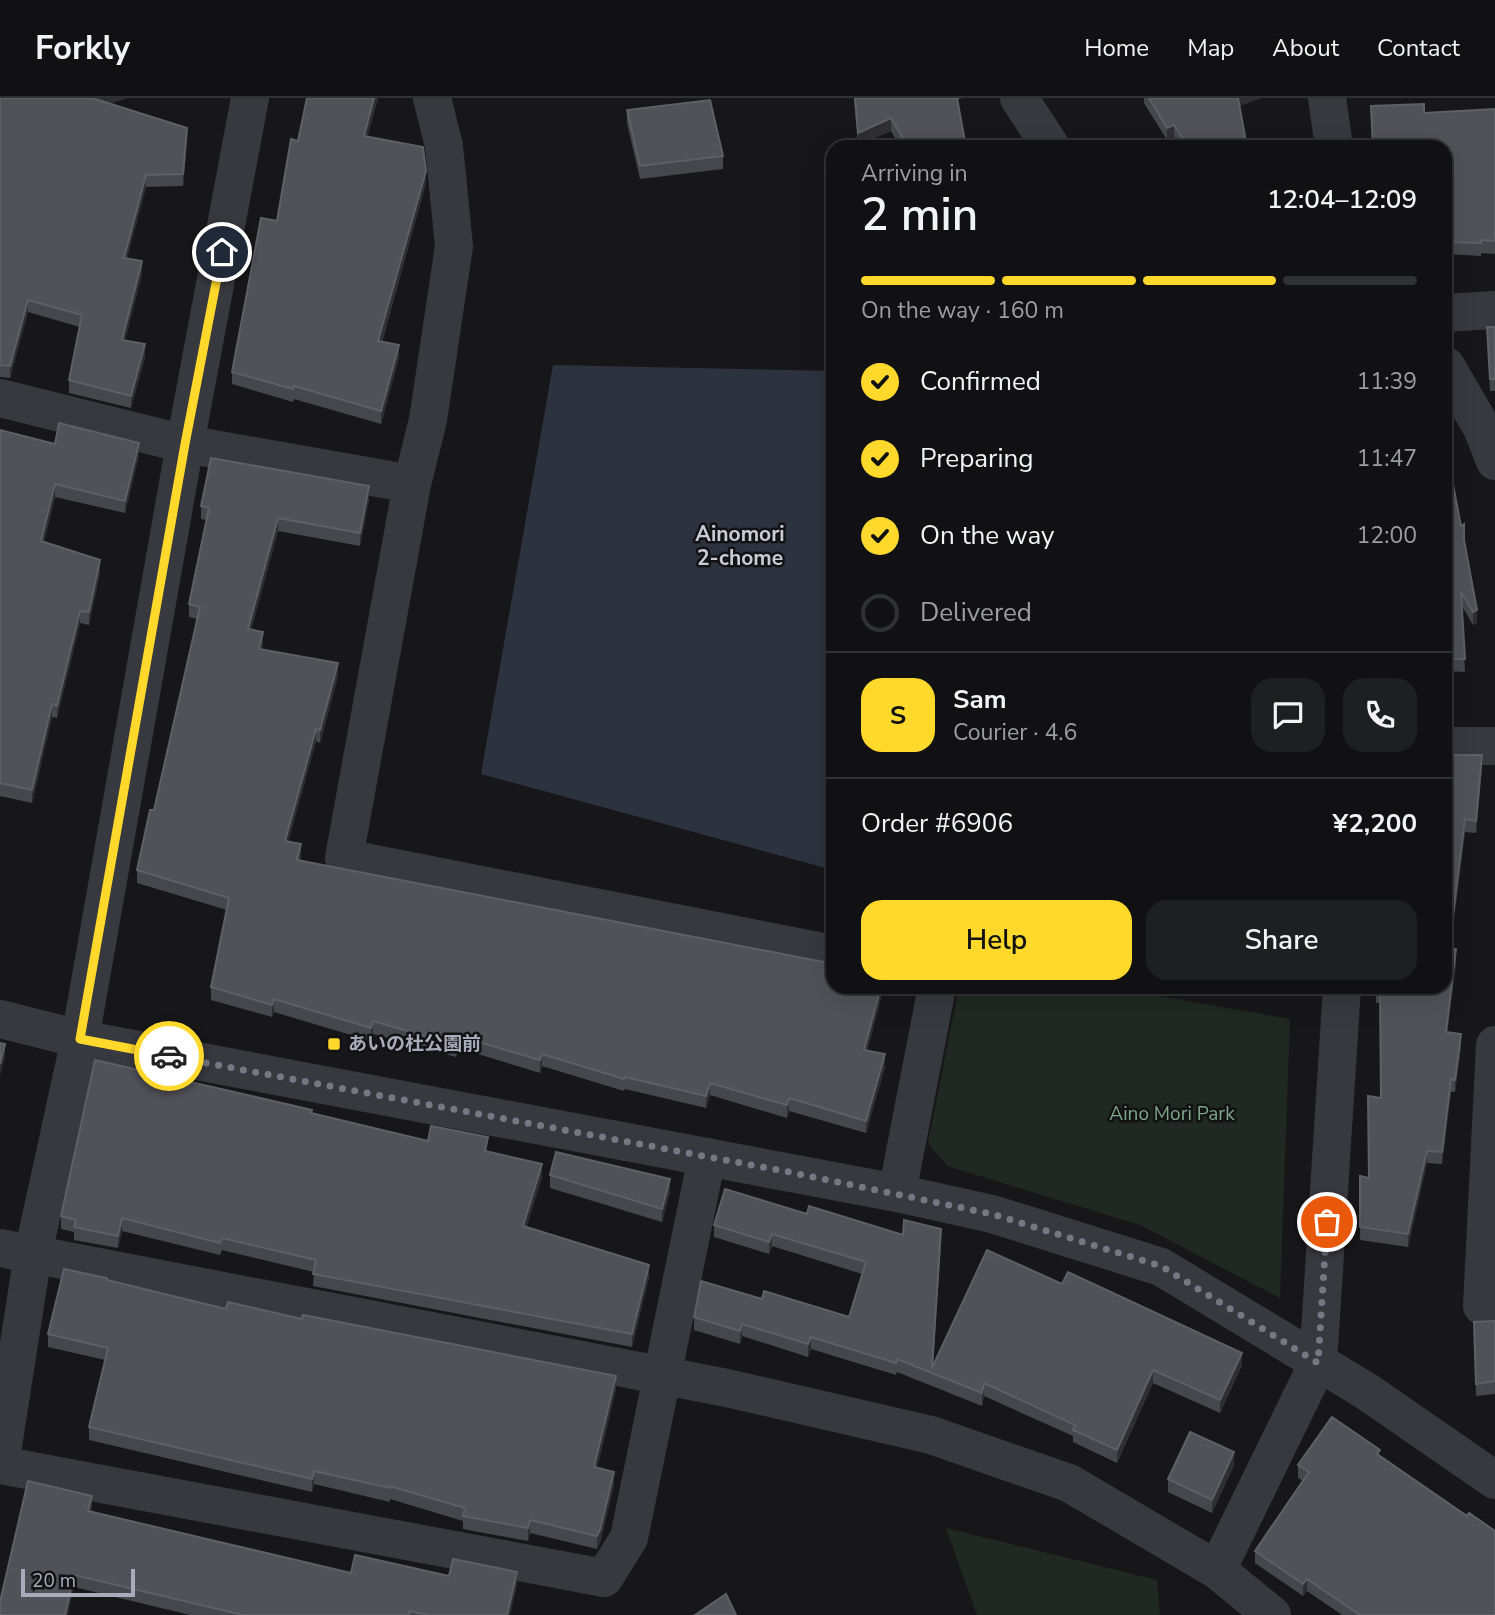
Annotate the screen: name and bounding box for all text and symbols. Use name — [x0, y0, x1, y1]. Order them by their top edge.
text: Forkly — [35, 26, 130, 71]
text: Home — [1084, 32, 1149, 64]
text: Map — [1187, 32, 1234, 64]
text: About — [1272, 32, 1339, 64]
text: Contact — [1377, 32, 1460, 64]
text: Arriving in — [861, 158, 968, 189]
text: 12:04–12:09 — [1267, 182, 1417, 217]
text: 2 min — [861, 183, 978, 246]
pin — [192, 222, 252, 282]
icon: home — [203, 233, 241, 271]
text: On the way · 160 m — [861, 295, 1064, 326]
icon: check — [861, 363, 899, 401]
text: Confirmed — [920, 364, 1041, 399]
text: 11:39 — [1357, 366, 1417, 397]
icon: check — [861, 440, 899, 478]
text: Preparing — [920, 441, 1033, 476]
text: 11:47 — [1357, 443, 1417, 474]
icon: check — [861, 517, 899, 555]
text: On the way — [920, 518, 1054, 553]
district label: Ainomori 2-chome — [695, 520, 785, 572]
text: 12:00 — [1357, 520, 1417, 551]
text: Delivered — [920, 595, 1032, 630]
button: chat — [1251, 678, 1325, 752]
button: phone — [1343, 678, 1417, 752]
text: Sam — [953, 682, 1006, 717]
text: S — [890, 698, 906, 733]
text: Courier · 4.6 — [953, 717, 1077, 748]
text: Order #6906 — [861, 806, 1013, 841]
text: ¥2,200 — [1333, 806, 1417, 841]
button: Help — [861, 900, 1132, 980]
button: Share — [1146, 900, 1417, 980]
courier — [134, 1021, 204, 1091]
place label: あいの杜公園前 — [348, 1031, 481, 1057]
marker: あいの杜公園前 — [326, 1036, 342, 1052]
icon: car — [150, 1037, 188, 1075]
park label: Aino Mori Park — [1109, 1101, 1235, 1127]
pin — [1297, 1192, 1357, 1252]
icon: bag — [1308, 1203, 1346, 1241]
scale bar — [21, 1566, 135, 1598]
text: 20 m — [32, 1568, 76, 1594]

